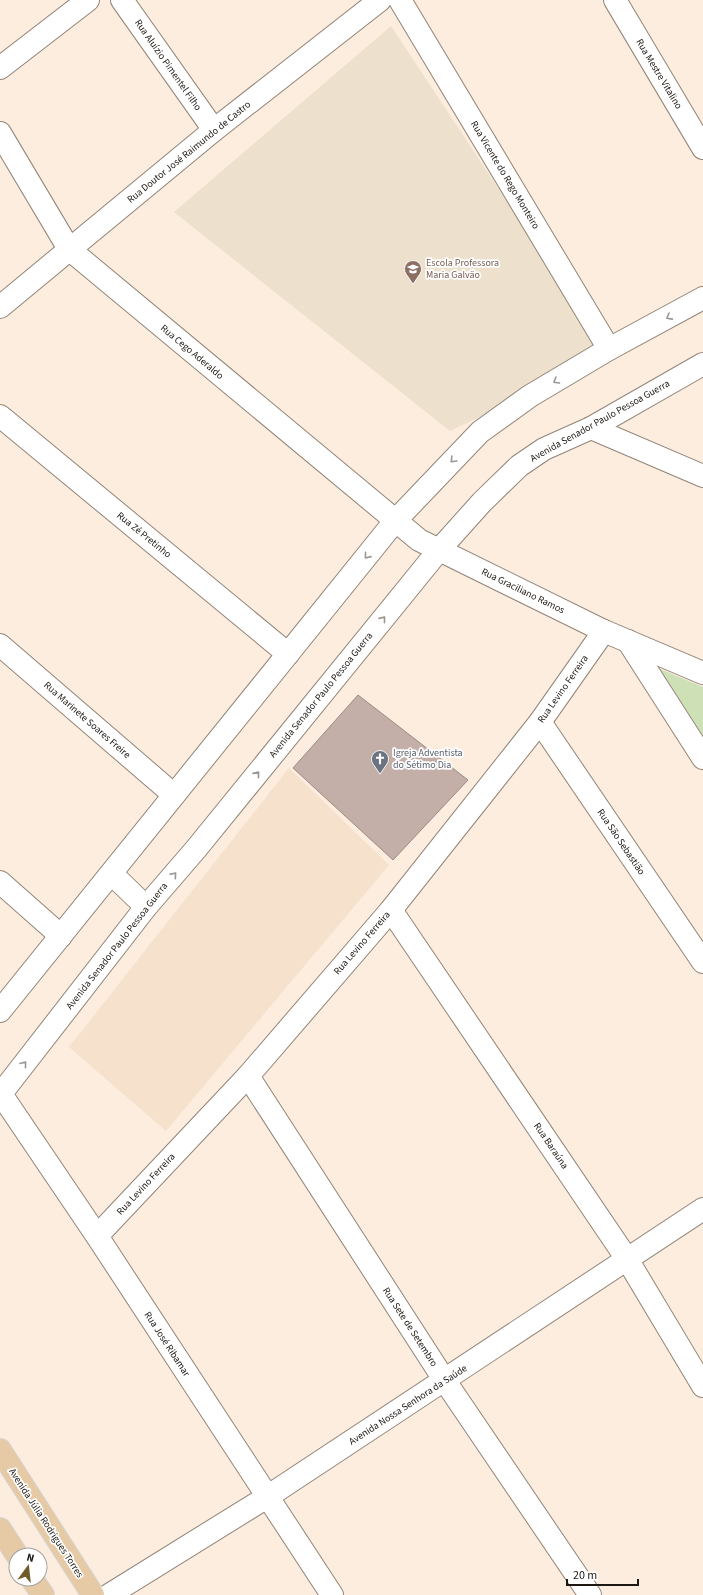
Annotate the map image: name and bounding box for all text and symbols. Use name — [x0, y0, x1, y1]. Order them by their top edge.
street label: Rua Aluízio Pimentel Filho — [131, 17, 205, 113]
street label: Rua Mestre Vitalino — [632, 36, 686, 112]
street label: Rua Doutor José Raimundo de Castro — [124, 98, 254, 206]
street label: Rua Vicente do Rego Monteiro — [467, 118, 543, 232]
place label: Escola Professora Maria Galvão — [426, 256, 499, 282]
school or university icon: Escola Professora Maria Galvão — [403, 259, 423, 284]
one-way arrow — [666, 312, 673, 319]
street label: Rua Cego Aderaldo — [157, 321, 227, 383]
one-way arrow — [553, 376, 560, 383]
street label: Avenida Senador Paulo Pessoa Guerra — [528, 377, 672, 465]
one-way arrow — [450, 455, 458, 463]
street label: Rua Zé Pretinho — [114, 509, 174, 561]
one-way arrow — [364, 552, 371, 559]
street label: Rua Graciliano Ramos — [479, 565, 567, 617]
one-way arrow — [378, 616, 385, 623]
street label: Avenida Senador Paulo Pessoa Guerra — [266, 629, 376, 761]
street label: Rua Levino Ferreira — [534, 652, 592, 726]
street label: Rua Marinete Soares Freire — [41, 678, 133, 762]
place label: Igreja Adventista do Sétimo Dia — [393, 746, 463, 772]
church icon: Igreja Adventista do Sétimo Dia — [370, 749, 390, 774]
one-way arrow — [252, 772, 259, 779]
street label: Rua São Sebastião — [594, 806, 648, 878]
one-way arrow — [170, 872, 177, 879]
street label: Avenida Senador Paulo Pessoa Guerra — [63, 880, 171, 1012]
street label: Rua Levino Ferreira — [330, 908, 394, 978]
one-way arrow — [19, 1062, 26, 1069]
street label: Rua Baraúna — [530, 1120, 572, 1172]
street label: Rua Levino Ferreira — [114, 1150, 178, 1218]
street label: Rua Sete de Setembro — [379, 1285, 441, 1369]
street label: Rua José Ribamar — [141, 1309, 194, 1380]
street label: Avenida Nossa Senhora da Saúde — [346, 1361, 470, 1449]
street label: Avenida Júlia Rodrigues Torres — [5, 1466, 87, 1580]
north arrow — [8, 1547, 48, 1587]
text: N — [25, 1550, 36, 1566]
scale bar — [567, 1561, 638, 1587]
text: 20 m — [573, 1567, 597, 1584]

